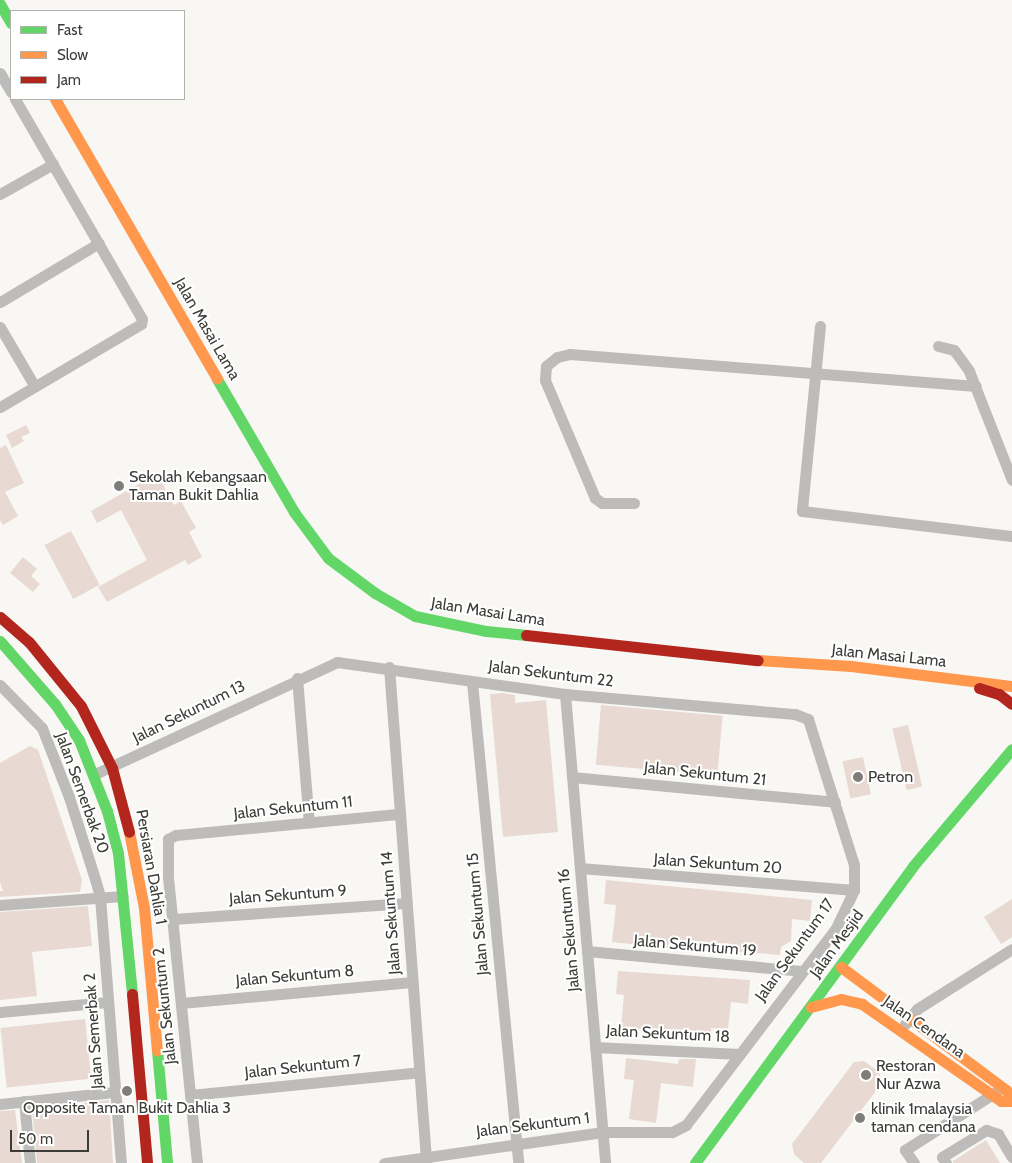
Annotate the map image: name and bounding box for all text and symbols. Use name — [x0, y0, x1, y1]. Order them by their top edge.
legend — [10, 10, 185, 100]
text: Fast — [57, 21, 82, 39]
text: Slow — [57, 46, 88, 64]
text: Jam — [57, 71, 81, 89]
street label: Jalan Masai Lama — [170, 274, 244, 384]
place label: Sekolah Kebangsaan Taman Bukit Dahlia — [129, 467, 267, 505]
marker: Sekolah Kebangsaan Taman Bukit Dahlia — [113, 480, 125, 492]
street label: Jalan Masai Lama — [430, 594, 546, 630]
street label: Jalan Masai Lama — [831, 640, 947, 672]
street label: Jalan Sekuntum 22 — [487, 657, 615, 691]
street label: Jalan Sekuntum 13 — [130, 676, 248, 748]
street label: Jalan Semerbak 20 — [51, 730, 113, 856]
street label: Jalan Sekuntum 21 — [643, 758, 767, 790]
place label: Petron — [868, 767, 913, 787]
marker: Petron — [852, 771, 864, 783]
street label: Jalan Sekuntum 11 — [233, 792, 353, 824]
street label: Persiaran Dahlia 1 — [131, 808, 171, 926]
street label: Jalan Sekuntum 20 — [653, 850, 783, 878]
street label: Jalan Sekuntum 14 — [377, 851, 405, 975]
street label: Jalan Sekuntum 15 — [463, 852, 493, 976]
street label: Jalan Sekuntum 16 — [554, 868, 584, 992]
street label: Jalan Sekuntum 9 — [228, 881, 348, 909]
street label: Jalan Sekuntum 17 — [751, 895, 839, 1005]
street label: Jalan Mesjid — [806, 906, 868, 982]
street label: Jalan Sekuntum 19 — [633, 931, 757, 961]
street label: Jalan Sekuntum 2 — [149, 947, 181, 1065]
street label: Jalan Sekuntum 8 — [235, 961, 355, 991]
street label: Jalan Semerbak 2 — [80, 972, 108, 1090]
street label: Jalan Cendana — [879, 992, 969, 1062]
street label: Jalan Sekuntum 18 — [606, 1021, 730, 1047]
street label: Jalan Sekuntum 7 — [244, 1051, 362, 1083]
place label: Restoran Nur Azwa — [876, 1056, 941, 1094]
marker: Restoran Nur Azwa — [860, 1069, 872, 1081]
marker: Opposite Taman Bukit Dahlia 3 — [121, 1085, 133, 1097]
place label: Opposite Taman Bukit Dahlia 3 — [23, 1098, 231, 1118]
place label: klinik 1malaysia taman cendana — [871, 1099, 976, 1137]
street label: Jalan Sekuntum 1 — [475, 1109, 591, 1141]
marker: klinik 1malaysia taman cendana — [853, 1111, 867, 1125]
scale bar — [12, 1120, 91, 1152]
text: 50 m — [18, 1130, 53, 1148]

